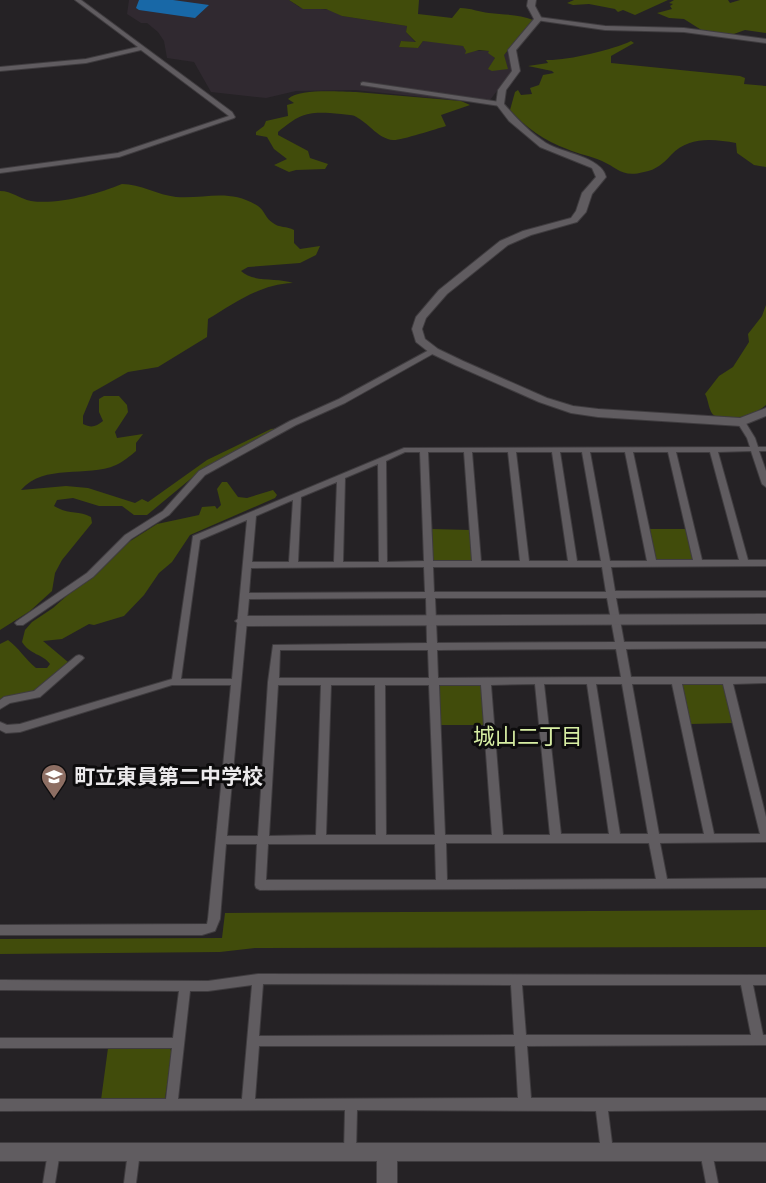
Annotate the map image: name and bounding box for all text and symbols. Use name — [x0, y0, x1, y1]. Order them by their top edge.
district label: 城山二丁目 — [473, 720, 583, 752]
school or university icon: 町立東員第二中学校 — [39, 762, 69, 800]
place label: 町立東員第二中学校 — [74, 762, 263, 792]

